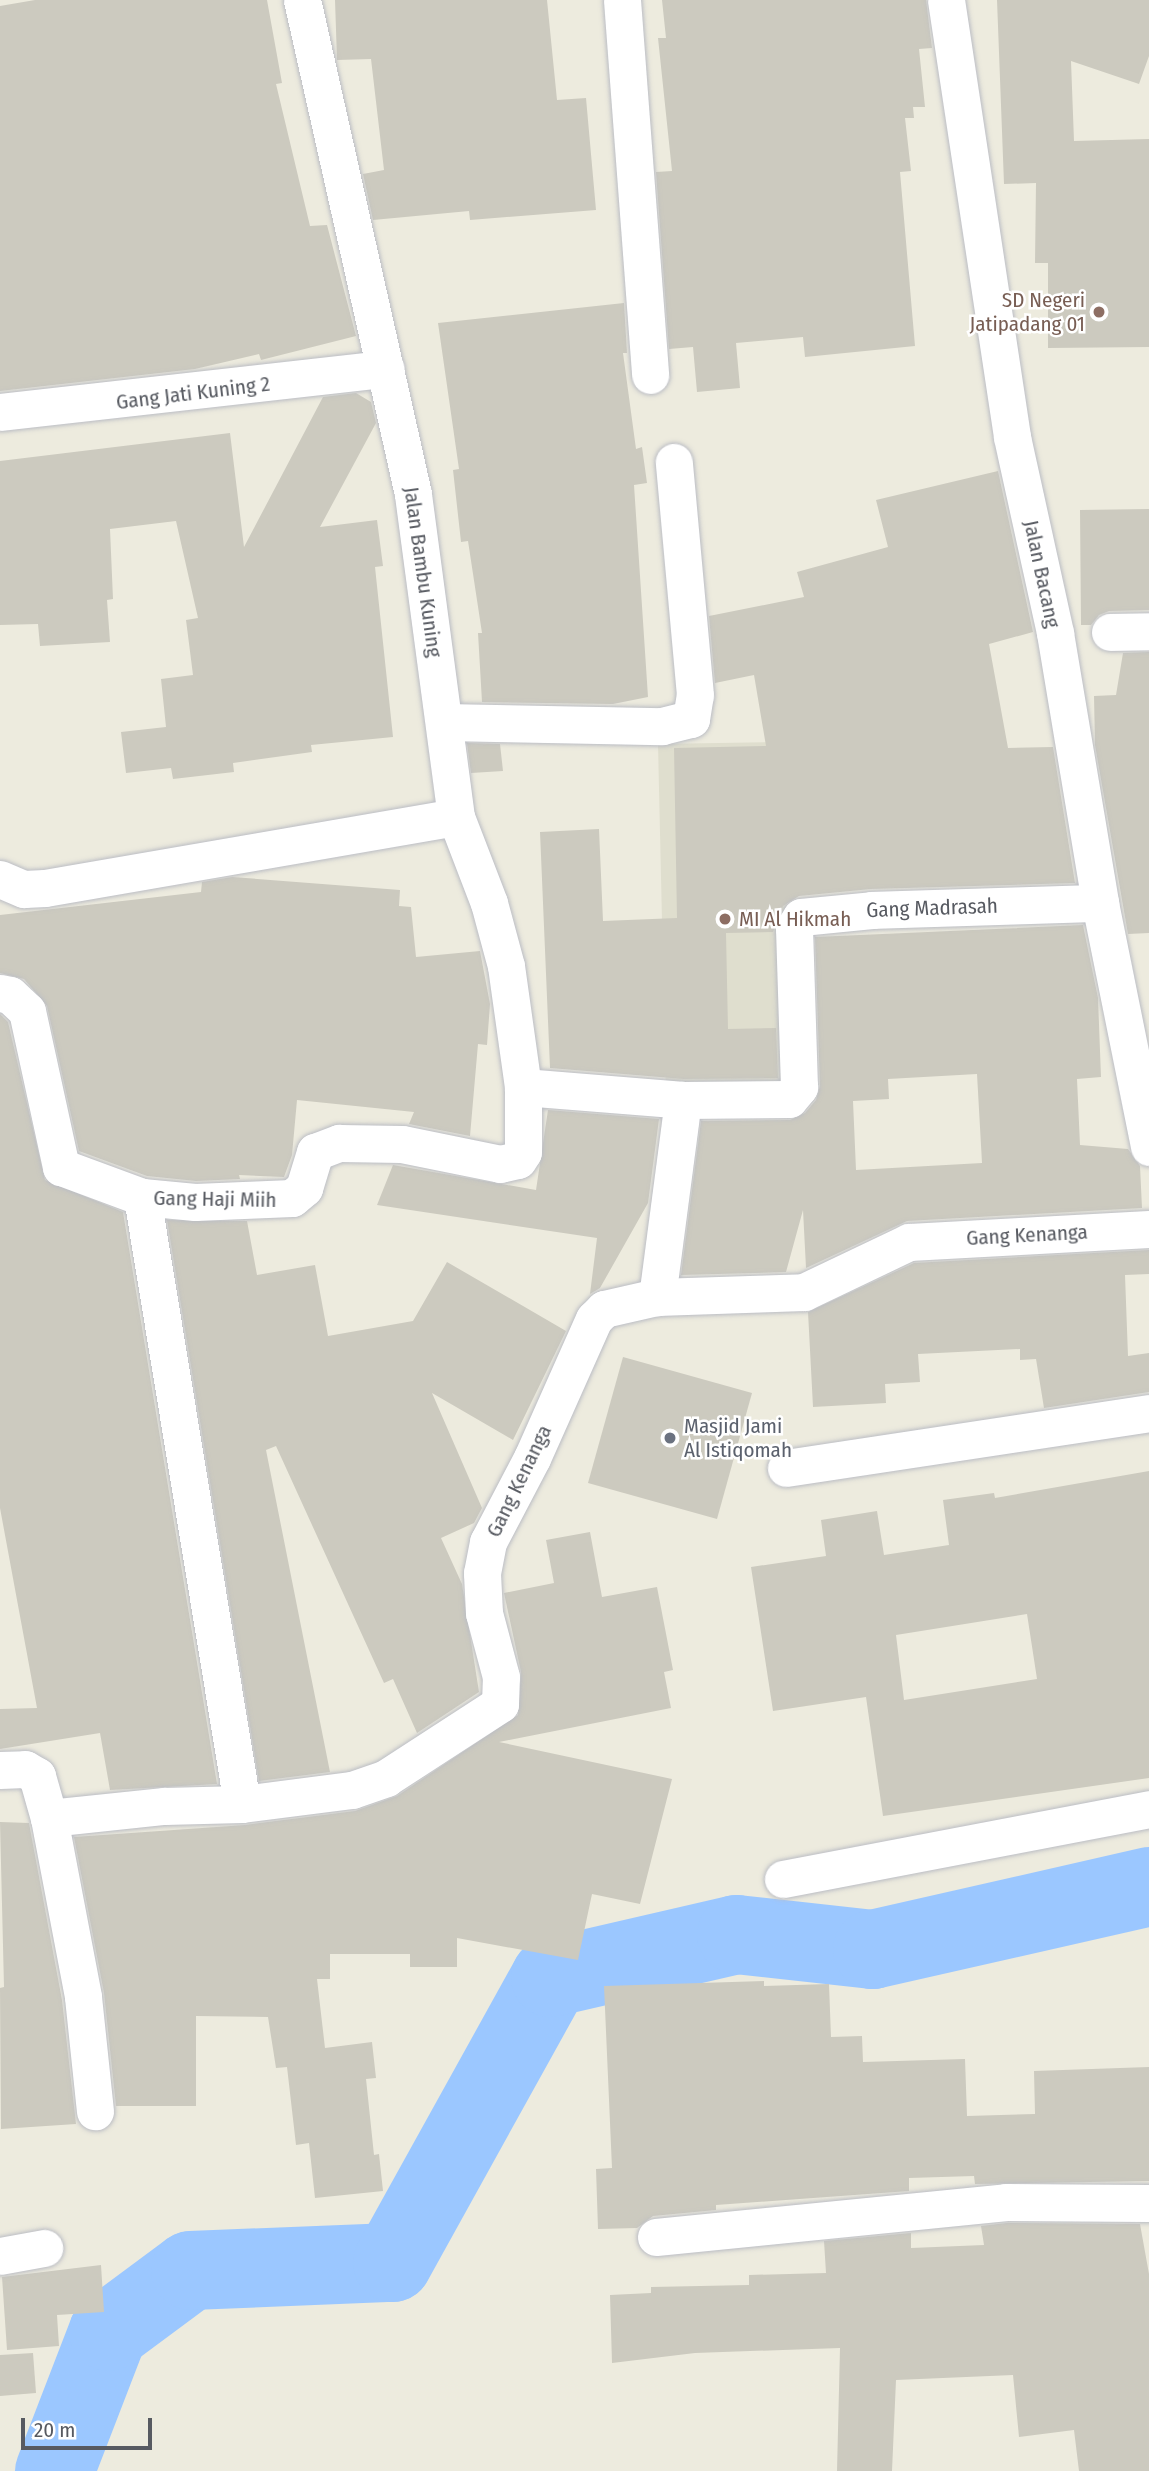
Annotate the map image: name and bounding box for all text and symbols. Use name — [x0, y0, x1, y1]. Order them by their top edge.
place label: SD Negeri Jatipadang 01 — [970, 287, 1085, 337]
marker: SD Negeri Jatipadang 01 — [1091, 304, 1107, 320]
street label: Gang Jati Kuning 2 — [115, 371, 271, 415]
street label: Jalan Bambu Kuning — [399, 485, 447, 659]
street label: Jalan Bacang — [1018, 518, 1066, 630]
street label: Gang Madrasah — [866, 893, 998, 923]
place label: MI Al Hikmah — [739, 906, 851, 932]
marker: MI Al Hikmah — [717, 911, 733, 927]
street label: Gang Haji Miih — [153, 1185, 277, 1213]
street label: Gang Kenanga — [966, 1219, 1088, 1251]
place label: Masjid Jami Al Istiqomah — [684, 1413, 792, 1463]
street label: Gang Kenanga — [481, 1421, 557, 1541]
marker: Masjid Jami Al Istiqomah — [662, 1430, 678, 1446]
scale bar — [24, 2404, 156, 2448]
text: 20 m — [34, 2417, 75, 2443]

